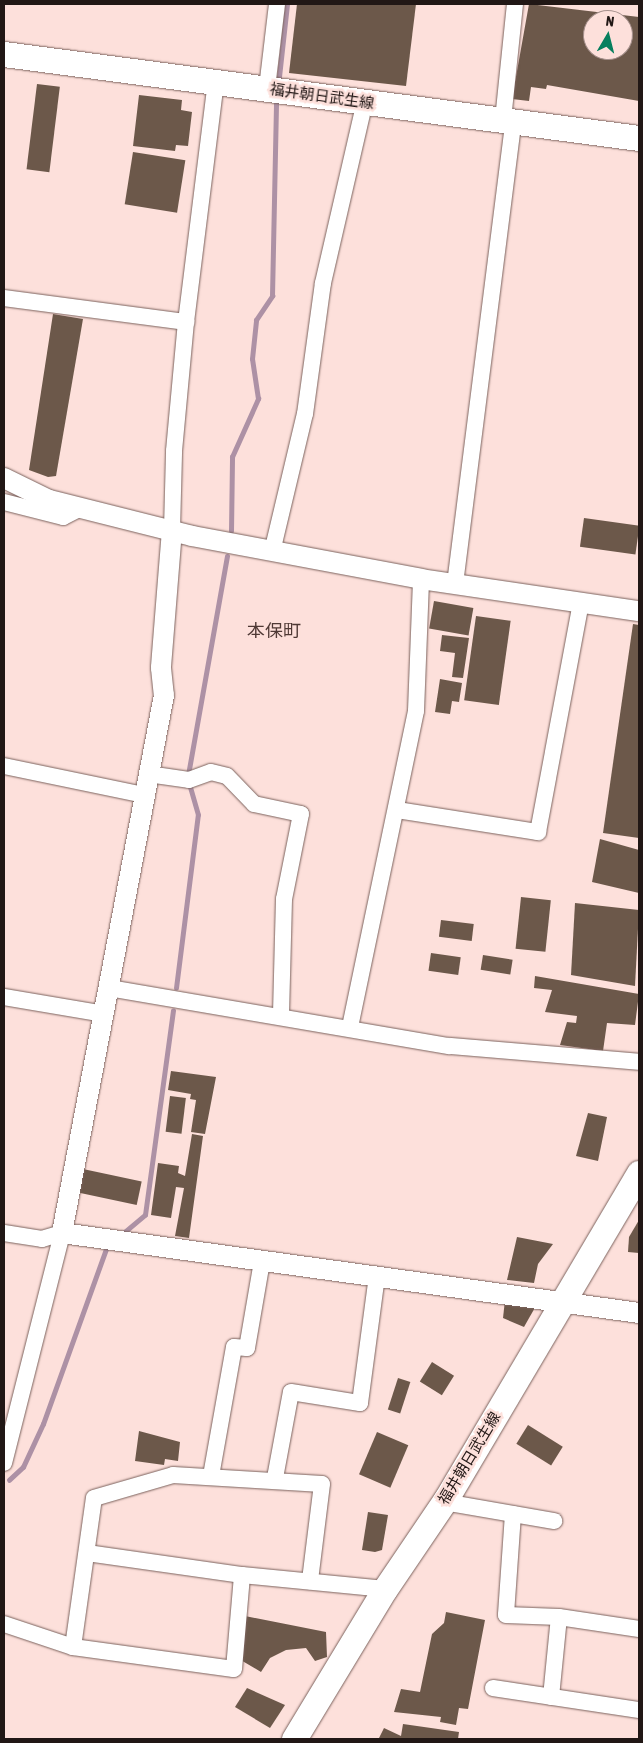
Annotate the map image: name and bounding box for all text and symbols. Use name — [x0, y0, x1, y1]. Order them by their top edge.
north arrow — [583, 10, 633, 60]
text: N — [605, 13, 615, 30]
street label: 福井朝日武生線 — [269, 80, 375, 112]
district label: 本保町 — [247, 620, 301, 642]
street label: 福井朝日武生線 — [434, 1408, 504, 1508]

